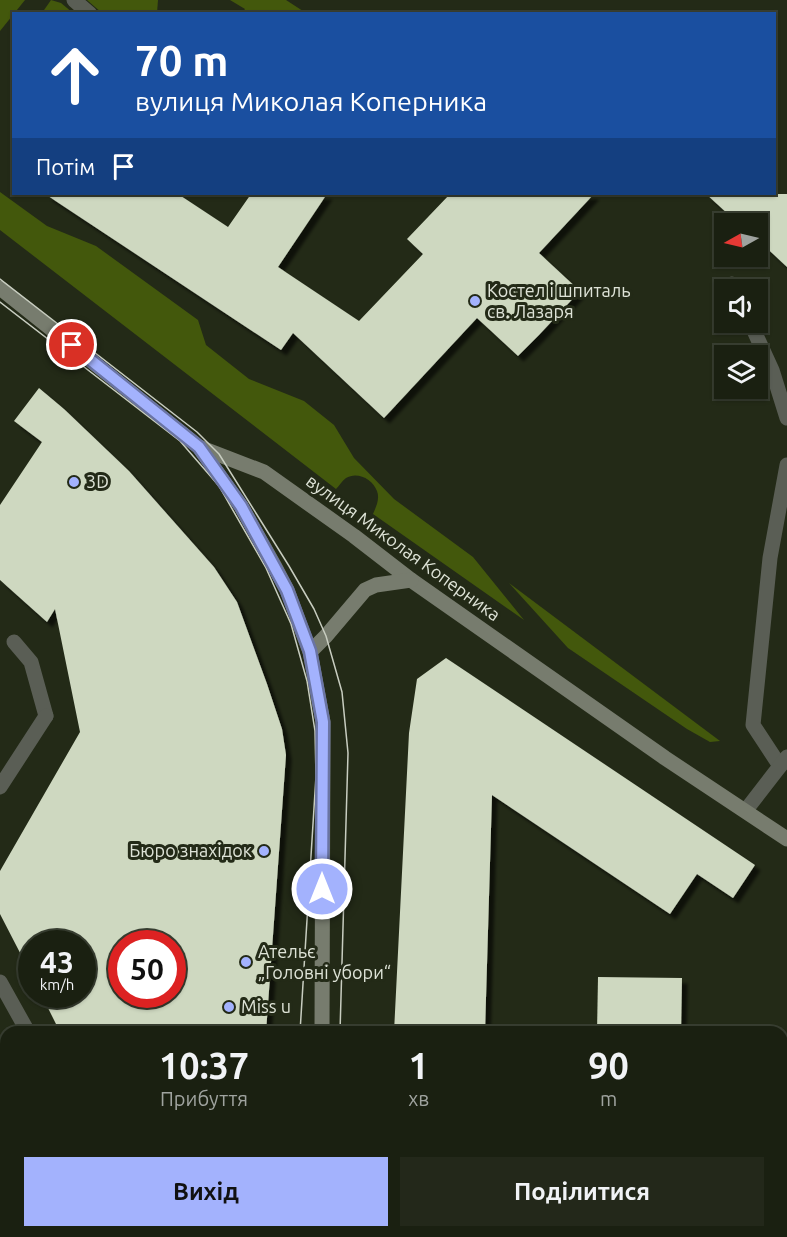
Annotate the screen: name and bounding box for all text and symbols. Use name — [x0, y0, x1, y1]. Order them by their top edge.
icon: ahead — [36, 36, 114, 114]
text: 70 m — [135, 37, 229, 84]
text: вулиця Миколая Коперника — [135, 86, 487, 116]
icon: arrive — [107, 150, 140, 183]
text: Потім — [36, 154, 95, 179]
north arrow — [714, 213, 768, 267]
map controls — [714, 213, 768, 399]
button: sound — [714, 279, 768, 333]
place label: Костел і шпиталь св. Лазаря — [487, 280, 631, 321]
marker: Костел і шпиталь св. Лазаря — [468, 294, 482, 308]
pin — [46, 319, 97, 370]
icon: arrive — [55, 328, 88, 361]
button: layers — [714, 345, 768, 399]
street label: вулиця Миколая Коперника — [303, 470, 504, 624]
place label: 3D — [86, 471, 109, 491]
marker: 3D — [67, 475, 81, 489]
place label: Бюро знахідок — [129, 840, 252, 860]
marker: Бюро знахідок — [257, 844, 271, 858]
position arrow — [290, 857, 354, 921]
speed limit sign: 50 — [108, 930, 186, 1008]
place label: Ательє „Головні убори“ — [258, 941, 391, 982]
text: 43 — [40, 945, 74, 979]
marker: Ательє „Головні убори“ — [239, 955, 253, 969]
text: km/h — [40, 976, 74, 993]
place label: Miss u — [241, 996, 291, 1016]
marker: Miss u — [222, 1000, 236, 1014]
text: 10:37 — [159, 1045, 249, 1086]
text: 1 — [409, 1045, 429, 1086]
text: 90 — [588, 1045, 629, 1086]
text: Прибуття — [160, 1087, 248, 1110]
text: хв — [408, 1087, 429, 1110]
text: m — [600, 1087, 617, 1110]
button: Вихід — [24, 1157, 388, 1226]
button: Поділитися — [400, 1157, 764, 1226]

